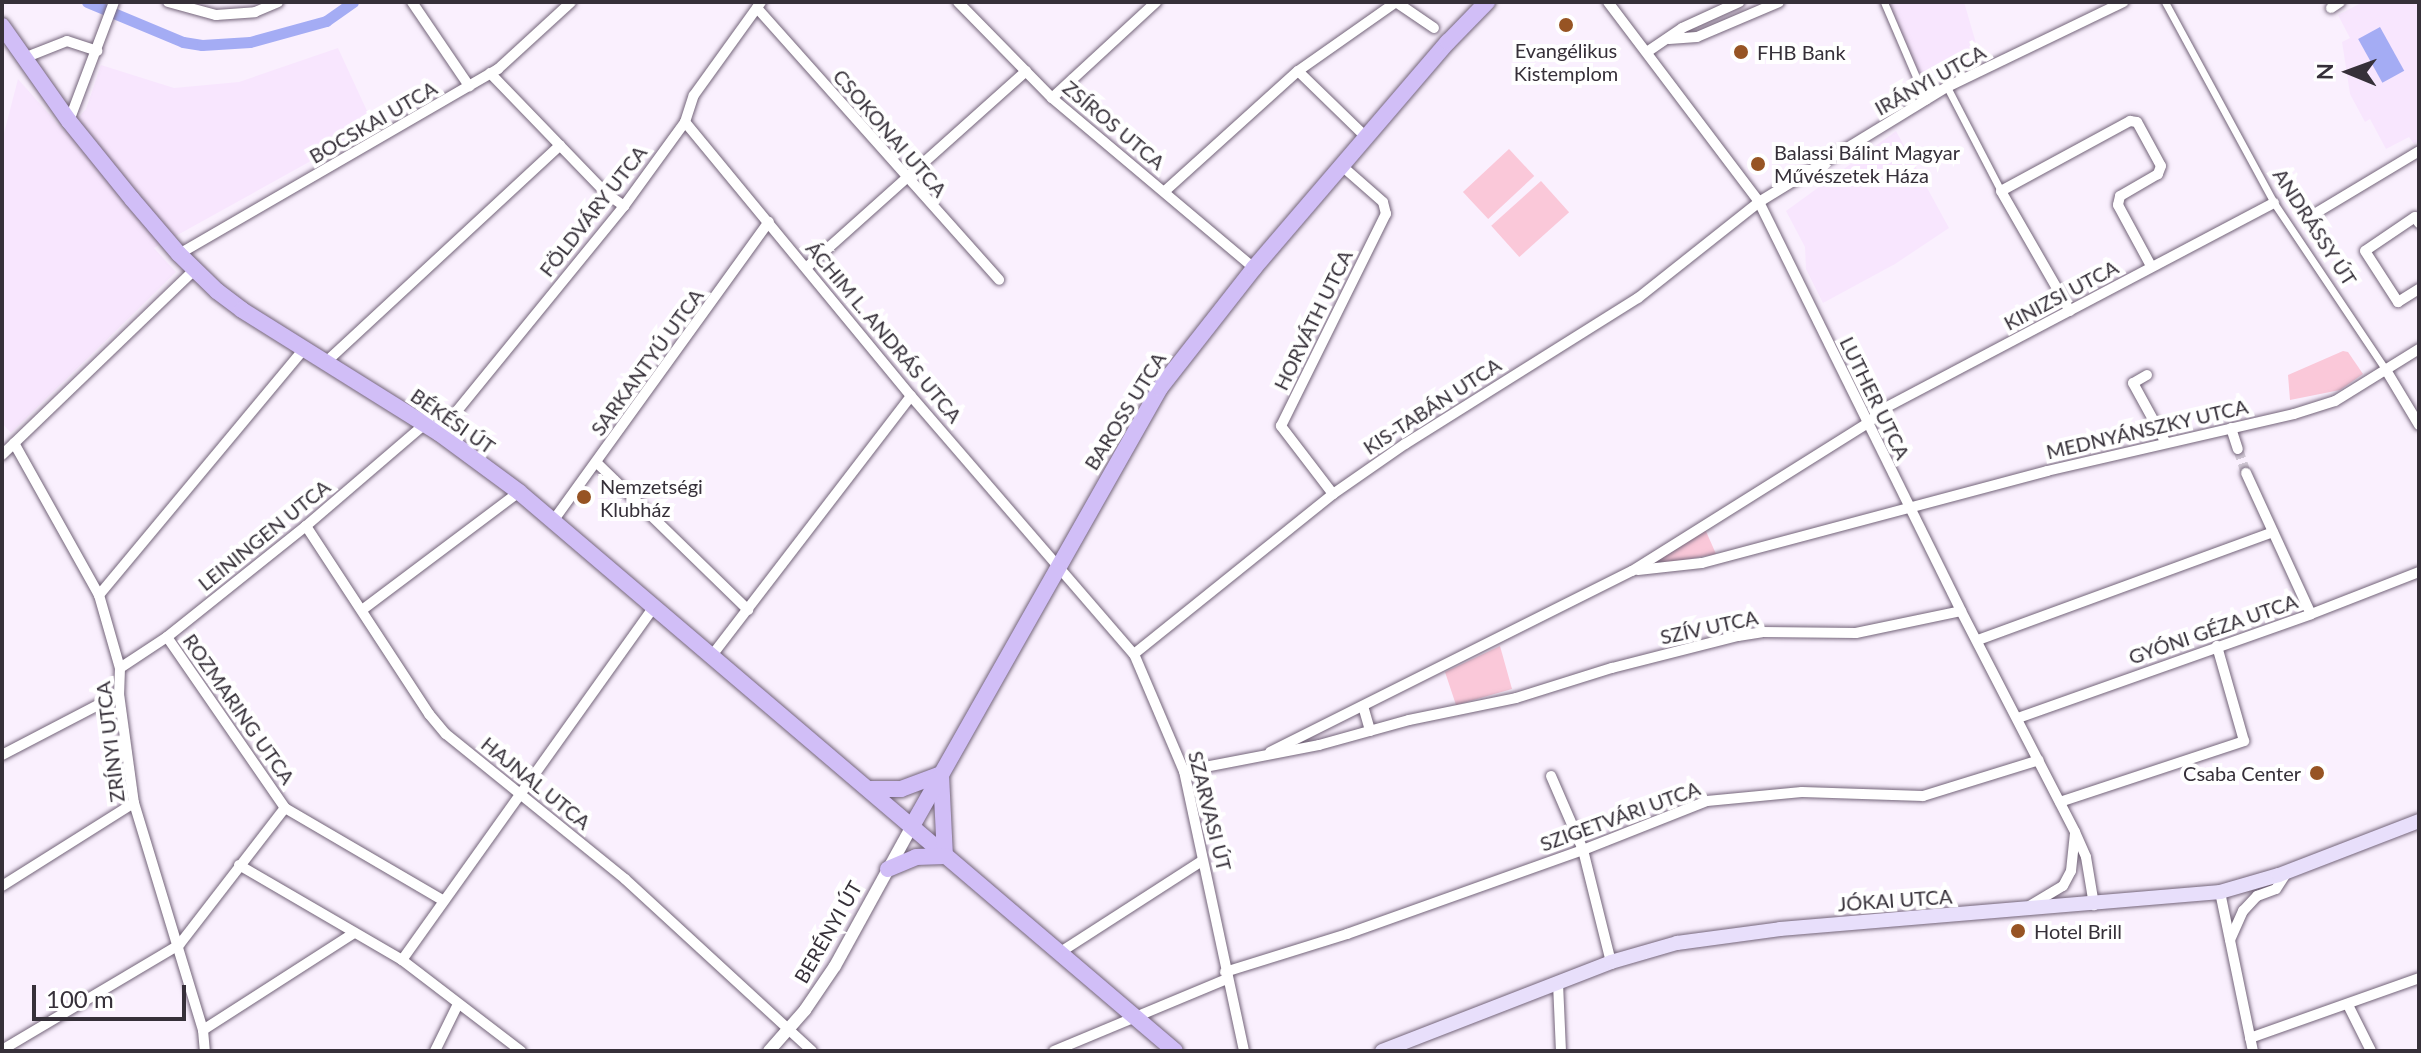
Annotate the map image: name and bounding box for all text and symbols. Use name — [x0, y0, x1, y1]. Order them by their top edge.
marker: Evangélikus Kistemplom — [1557, 16, 1575, 34]
north arrow — [2309, 32, 2389, 112]
place label: Evangélikus Kistemplom — [1514, 38, 1618, 85]
place label: FHB Bank — [1757, 40, 1846, 64]
street label: IRÁNYI UTCA — [1870, 40, 1990, 120]
marker: FHB Bank — [1732, 43, 1750, 61]
text: N — [2311, 63, 2338, 80]
street label: CSOKONAI UTCA — [828, 64, 952, 202]
street label: ZSÍROS UTCA — [1058, 75, 1170, 175]
street label: BOCSKAI UTCA — [305, 76, 441, 168]
street label: FÖLDVÁRY UTCA — [534, 140, 652, 282]
place label: Balassi Bálint Magyar Művészetek Háza — [1774, 140, 1960, 187]
marker: Balassi Bálint Magyar Művészetek Háza — [1749, 155, 1767, 173]
street label: ANDRÁSSY ÚT — [2268, 164, 2362, 290]
street label: ÁCHIM L. ANDRÁS UTCA — [801, 236, 967, 428]
street label: HORVÁTH UTCA — [1269, 246, 1357, 394]
street label: KINIZSI UTCA — [2000, 255, 2122, 335]
street label: SARKANTYÚ UTCA — [586, 284, 708, 440]
street label: LUTHER UTCA — [1835, 333, 1915, 463]
street label: BAROSS UTCA — [1079, 348, 1171, 474]
street label: KIS-TABÁN UTCA — [1359, 353, 1505, 459]
street label: BÉKÉSI ÚT — [406, 383, 500, 459]
street label: MEDNYÁNSZKY UTCA — [2043, 394, 2251, 464]
street label: LEININGEN UTCA — [193, 474, 335, 596]
place label: Nemzetségi Klubház — [600, 474, 703, 521]
marker: Nemzetségi Klubház — [575, 488, 593, 506]
street label: GYÓNI GÉZA UTCA — [2125, 589, 2301, 669]
street label: SZÍV UTCA — [1658, 605, 1760, 649]
street label: ROZMARING UTCA — [178, 629, 300, 789]
street label: ZRÍNYI UTCA — [91, 680, 129, 804]
street label: HAJNAL UTCA — [476, 731, 596, 835]
street label: SZARVASI ÚT — [1184, 749, 1236, 873]
place label: Csaba Center — [2183, 761, 2301, 785]
marker: Csaba Center — [2308, 764, 2326, 782]
street label: SZIGETVÁRI UTCA — [1537, 776, 1703, 856]
street label: BERÉNYI ÚT — [789, 877, 867, 987]
street label: JÓKAI UTCA — [1837, 884, 1953, 916]
place label: Hotel Brill — [2034, 919, 2122, 943]
marker: Hotel Brill — [2009, 922, 2027, 940]
scale bar — [36, 969, 190, 1019]
text: 100 m — [46, 984, 114, 1013]

